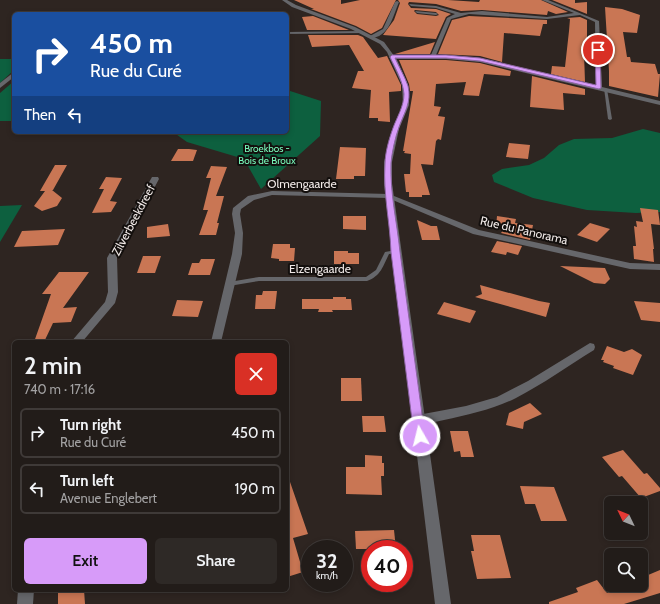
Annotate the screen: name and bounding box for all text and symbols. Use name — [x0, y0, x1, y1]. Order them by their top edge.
text: 450 m — [90, 26, 173, 60]
icon: right — [24, 28, 76, 80]
pin — [581, 33, 615, 67]
icon: arrive — [587, 39, 609, 61]
text: Rue du Curé — [90, 60, 182, 82]
icon: left — [64, 104, 86, 126]
text: Then — [24, 106, 56, 124]
park label: Broekbos - Bois de Broux — [238, 142, 296, 167]
street label: Olmengaarde — [267, 176, 337, 191]
street label: Zilverbeekdreef — [108, 182, 158, 258]
street label: Rue du Panorama — [479, 213, 569, 247]
street label: Elzengaarde — [289, 261, 351, 276]
text: 2 min — [24, 351, 82, 380]
button: close — [235, 353, 277, 395]
text: 740 m · 17:16 — [24, 381, 95, 397]
position arrow — [399, 415, 441, 457]
text: Turn right — [60, 416, 121, 434]
icon: right — [26, 422, 48, 444]
text: 450 m — [231, 424, 275, 442]
text: Rue du Curé — [60, 434, 126, 450]
text: Turn left — [60, 472, 114, 490]
icon: left — [26, 478, 48, 500]
text: 190 m — [235, 480, 275, 498]
text: Avenue Englebert — [60, 490, 157, 506]
north arrow — [604, 496, 648, 540]
map controls — [604, 496, 648, 592]
button: Exit — [24, 538, 147, 584]
button: Share — [155, 538, 277, 584]
speed limit sign: 40 — [361, 540, 413, 592]
button: search — [604, 548, 648, 592]
text: 32 — [316, 549, 338, 573]
text: km/h — [316, 569, 338, 582]

